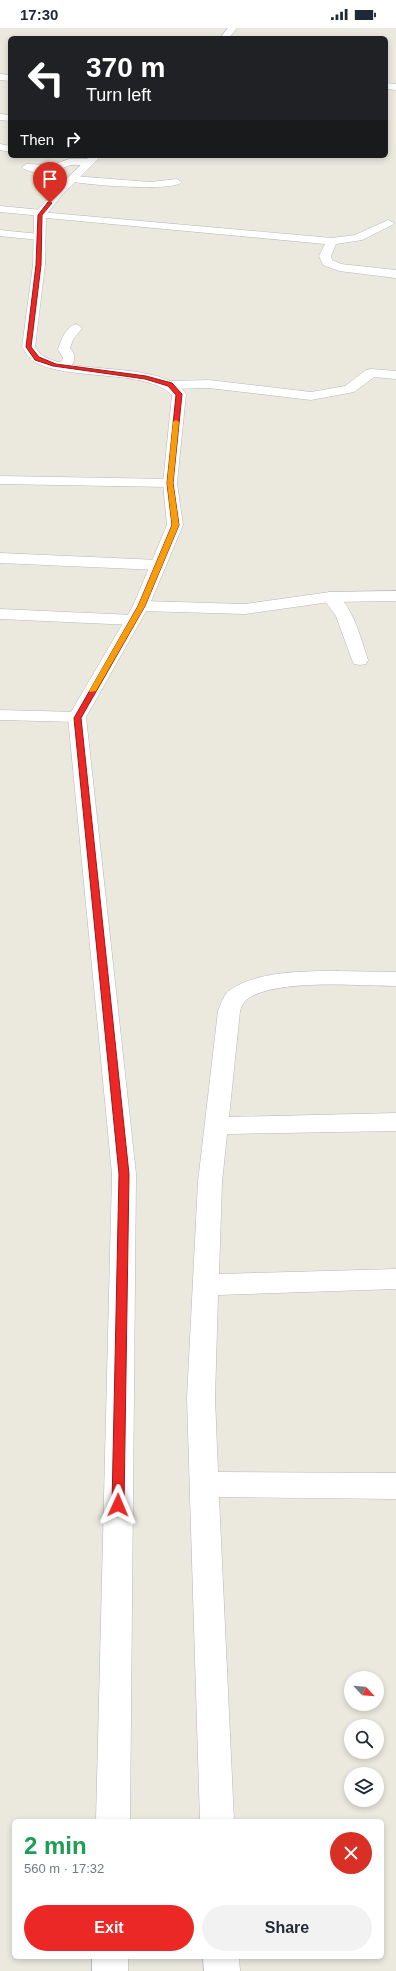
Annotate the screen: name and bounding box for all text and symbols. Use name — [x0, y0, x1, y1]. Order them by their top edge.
text: 17:30 — [20, 6, 58, 23]
icon: left — [20, 52, 72, 104]
text: 370 m — [86, 52, 165, 83]
text: Turn left — [86, 85, 151, 105]
icon: right — [62, 128, 84, 150]
text: Then — [20, 131, 54, 148]
pin — [33, 162, 67, 203]
icon: arrive — [39, 168, 61, 190]
position arrow — [97, 1484, 139, 1526]
north arrow — [344, 1671, 384, 1711]
map controls — [344, 1671, 384, 1807]
button: search — [344, 1719, 384, 1759]
button: layers — [344, 1767, 384, 1807]
text: 2 min — [24, 1832, 87, 1859]
button: close — [330, 1832, 372, 1874]
text: 560 m · 17:32 — [24, 1861, 104, 1876]
button: Exit — [24, 1905, 194, 1951]
button: Share — [202, 1905, 372, 1951]

